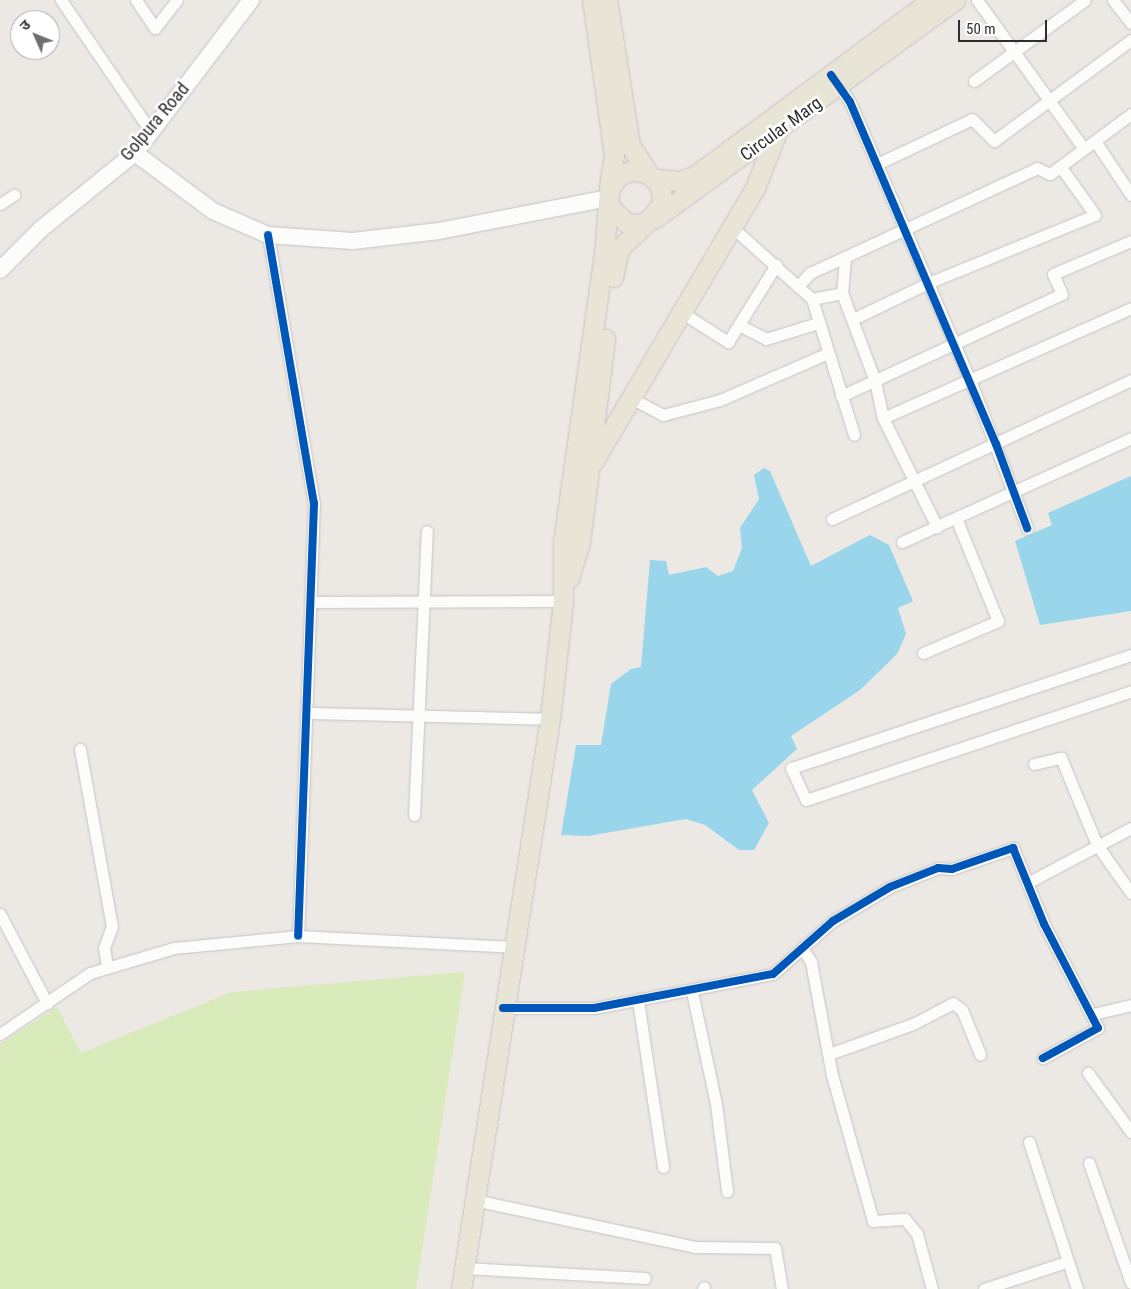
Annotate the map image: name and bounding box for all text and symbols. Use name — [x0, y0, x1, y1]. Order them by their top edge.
north arrow — [10, 10, 60, 60]
scale bar — [961, 10, 1050, 42]
text: उ — [16, 17, 34, 34]
text: 50 m — [966, 20, 996, 38]
street label: Golpura Road — [116, 79, 194, 165]
street label: Circular Marg — [736, 92, 826, 166]

